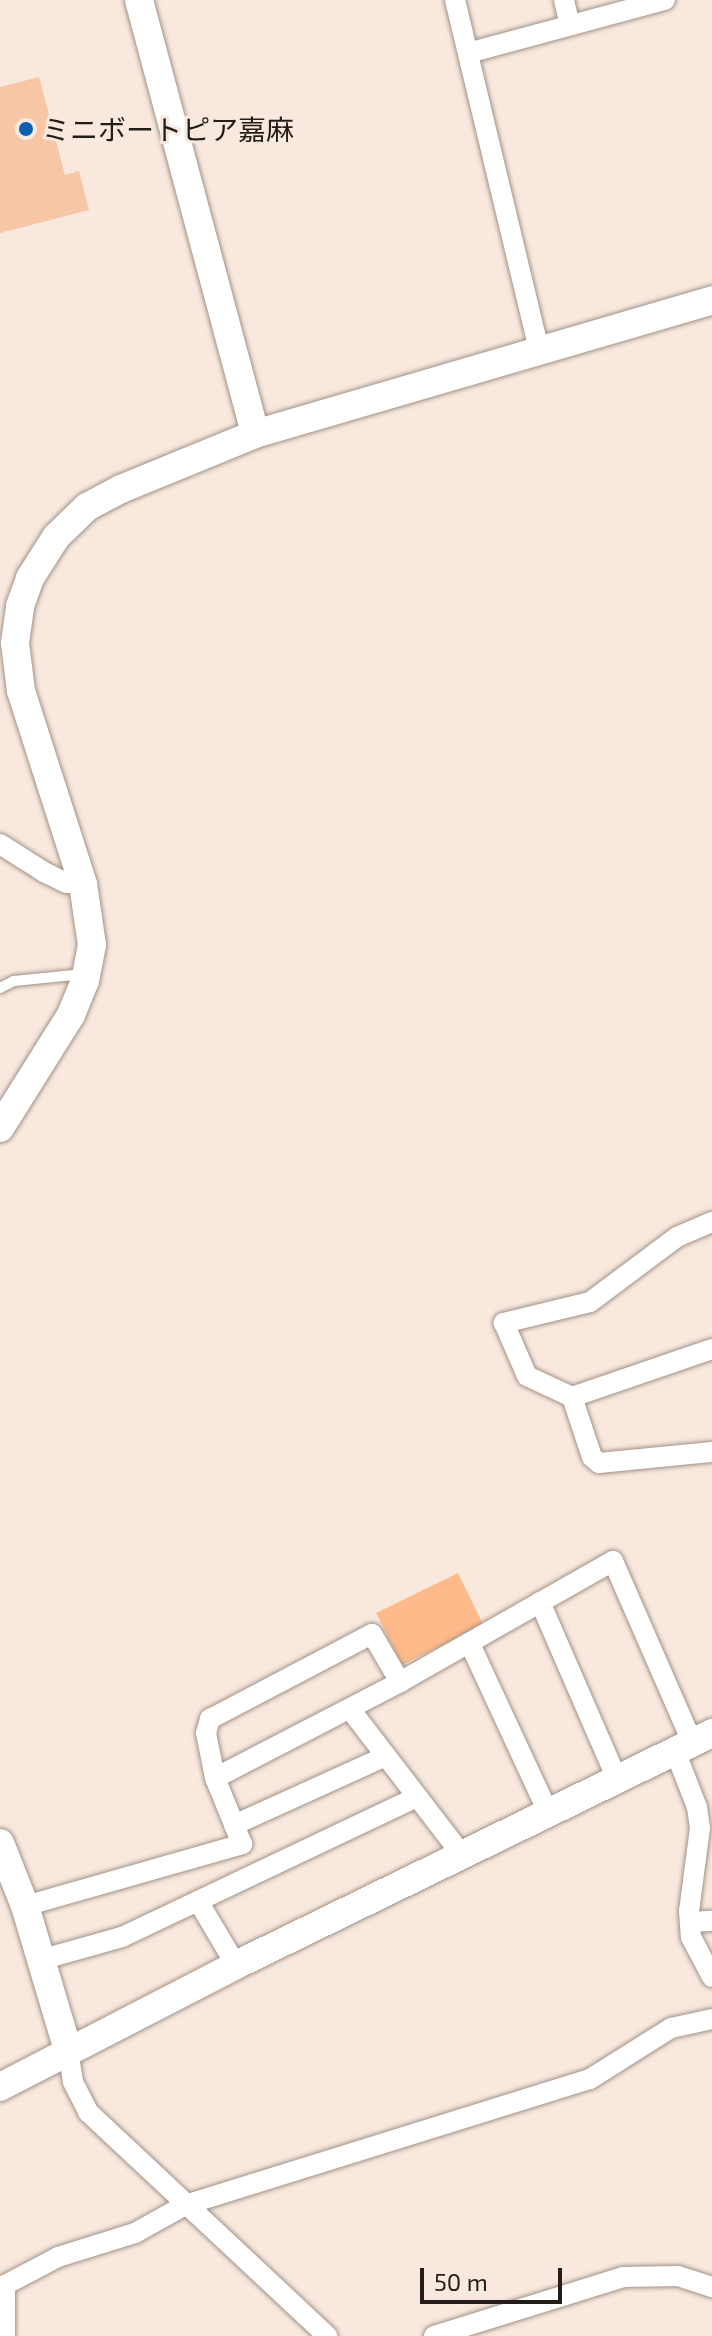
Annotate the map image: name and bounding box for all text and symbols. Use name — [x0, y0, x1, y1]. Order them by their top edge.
place label: ミニボートピア嘉麻 — [42, 112, 294, 146]
marker: ミニボートピア嘉麻 — [17, 120, 35, 138]
scale bar — [424, 2252, 566, 2302]
text: 50 m — [434, 2267, 488, 2296]

